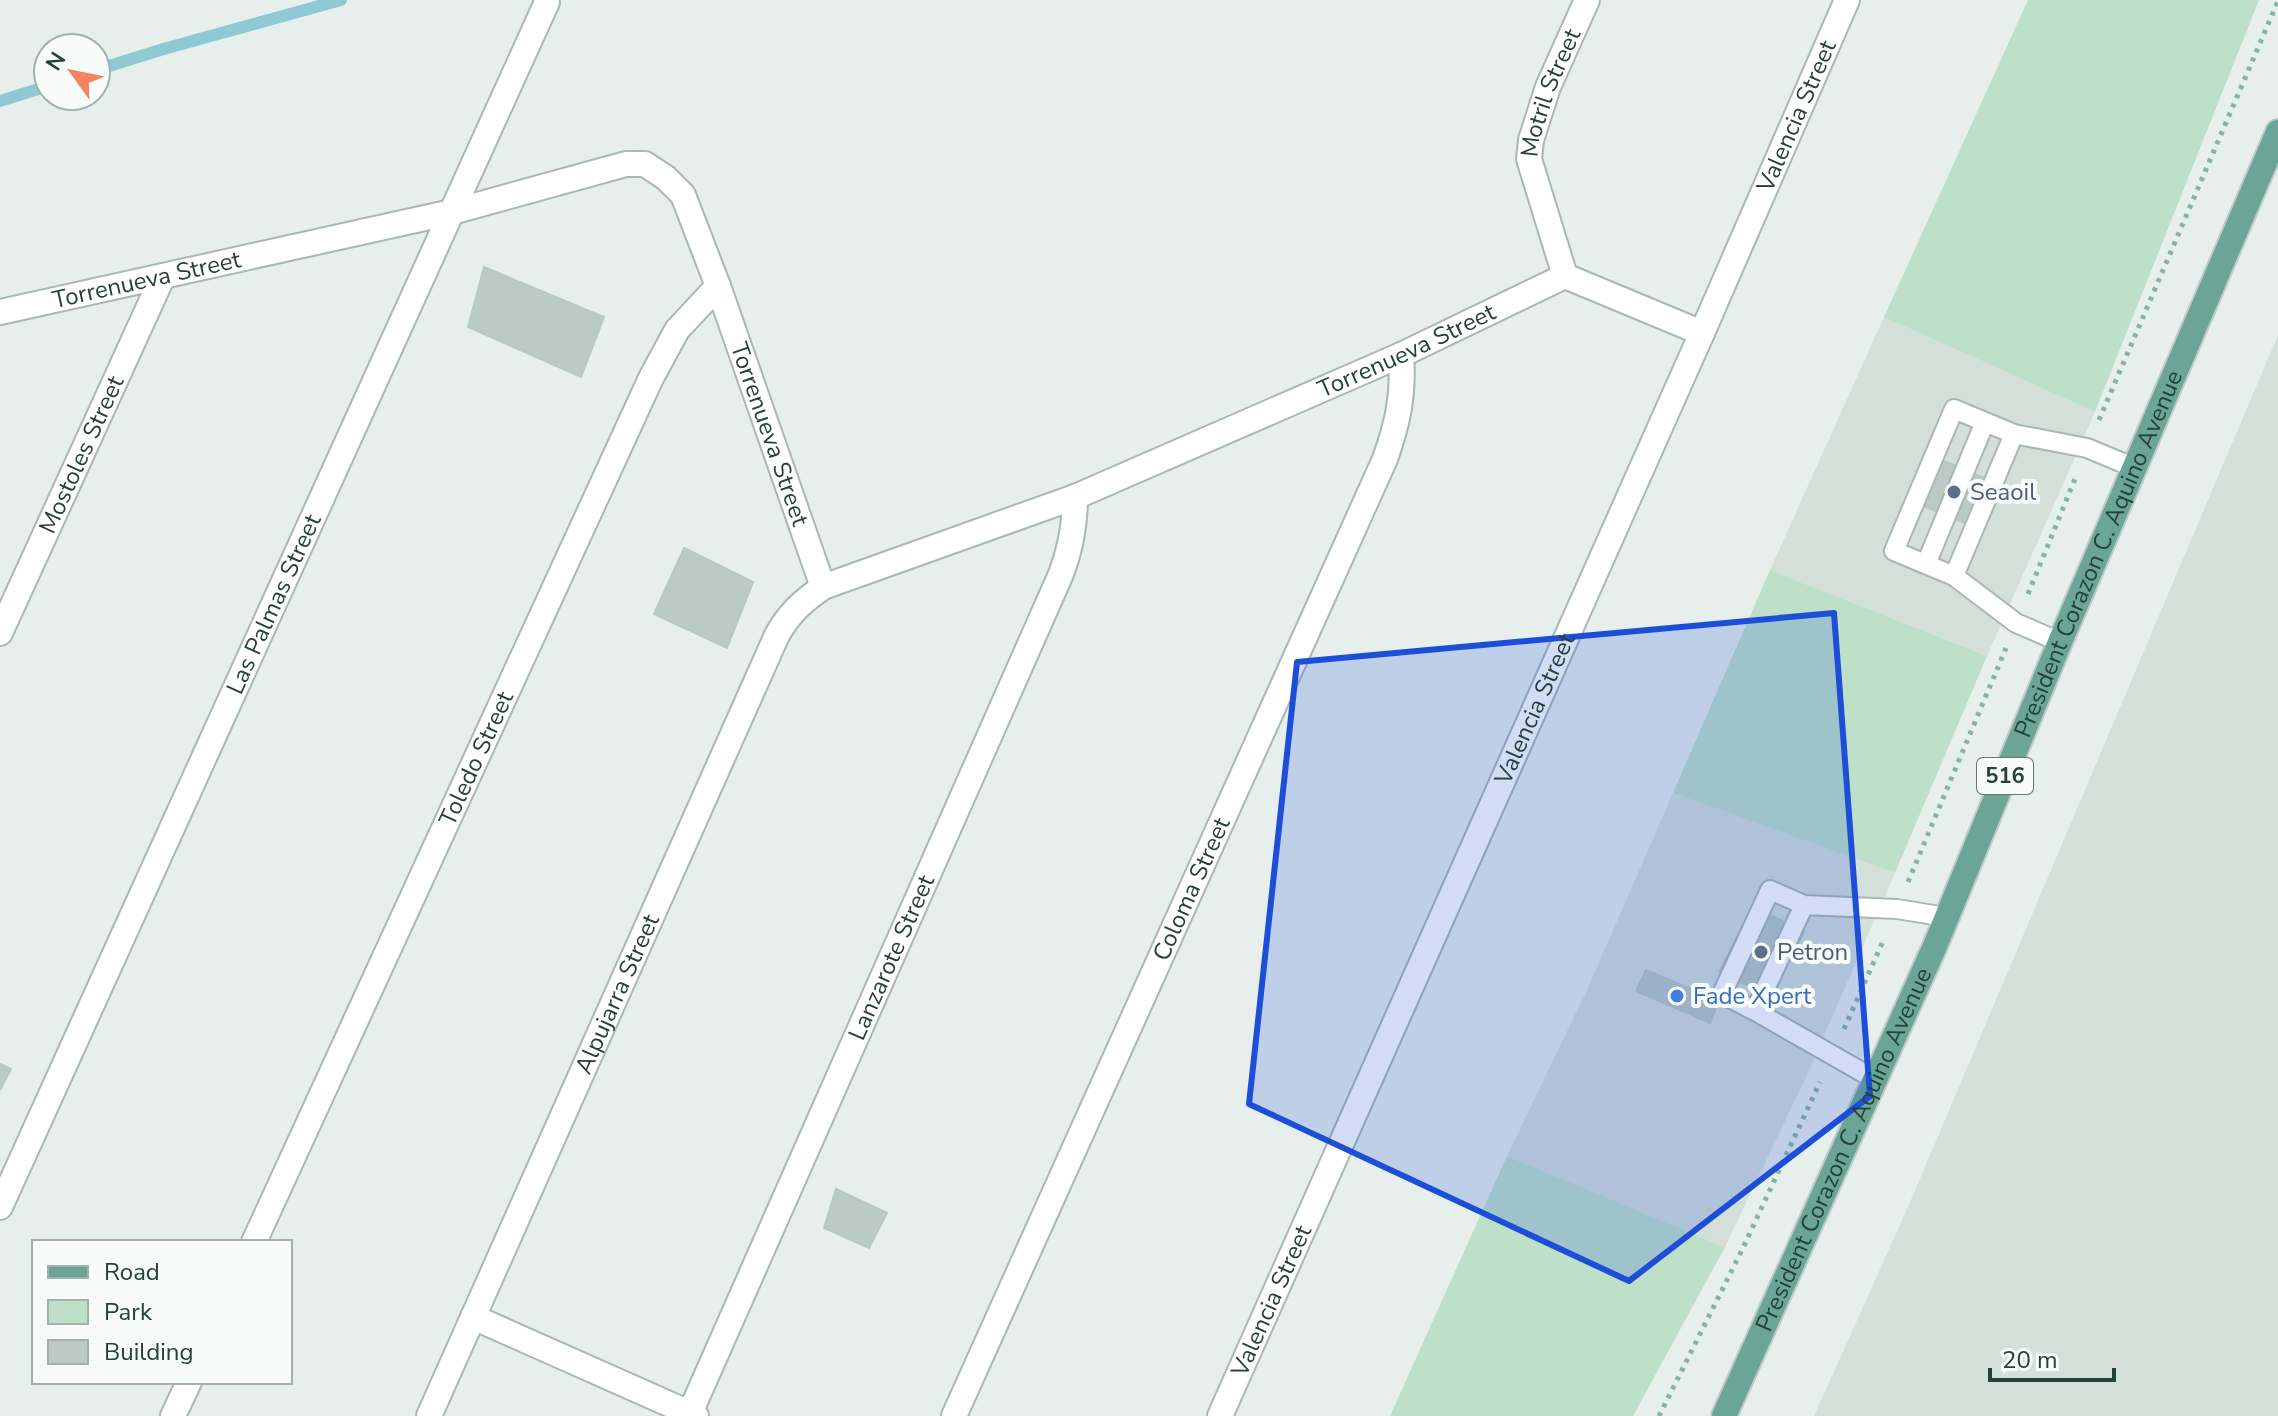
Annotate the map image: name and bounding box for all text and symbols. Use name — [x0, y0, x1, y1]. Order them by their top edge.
street label: Motril Street — [1513, 23, 1588, 159]
north arrow — [32, 32, 112, 112]
street label: Valencia Street — [1749, 35, 1844, 198]
text: N — [39, 47, 73, 77]
street label: Torrenueva Street — [49, 243, 244, 316]
street label: Torrenueva Street — [1313, 296, 1501, 405]
street label: Torrenueva Street — [723, 338, 817, 531]
street label: President Corazon C. Aquino Avenue — [2007, 365, 2190, 742]
street label: Mostoles Street — [32, 370, 132, 539]
place label: Seaoil — [1970, 476, 2036, 508]
marker: Seaoil — [1945, 483, 1963, 501]
street label: Las Palmas Street — [219, 508, 329, 699]
street label: Valencia Street — [1487, 628, 1583, 790]
street label: Toledo Street — [431, 686, 521, 831]
road number: 516 — [1977, 758, 2033, 794]
street label: Coloma Street — [1145, 812, 1238, 966]
street label: Lanzarote Street — [841, 869, 942, 1045]
street label: Alpujarra Street — [567, 908, 667, 1079]
place label: Petron — [1777, 936, 1848, 968]
marker: Petron — [1752, 943, 1770, 961]
street label: President Corazon C. Aquino Avenue — [1748, 963, 1939, 1337]
place label: Fade Xpert — [1693, 980, 1812, 1012]
marker: Fade Xpert — [1668, 987, 1686, 1005]
street label: Valencia Street — [1223, 1220, 1319, 1383]
legend — [32, 1240, 292, 1384]
text: Road — [104, 1256, 160, 1288]
text: Park — [104, 1296, 153, 1328]
scale bar — [1990, 1332, 2114, 1382]
text: Building — [104, 1336, 194, 1368]
text: 20 m — [2002, 1344, 2058, 1376]

